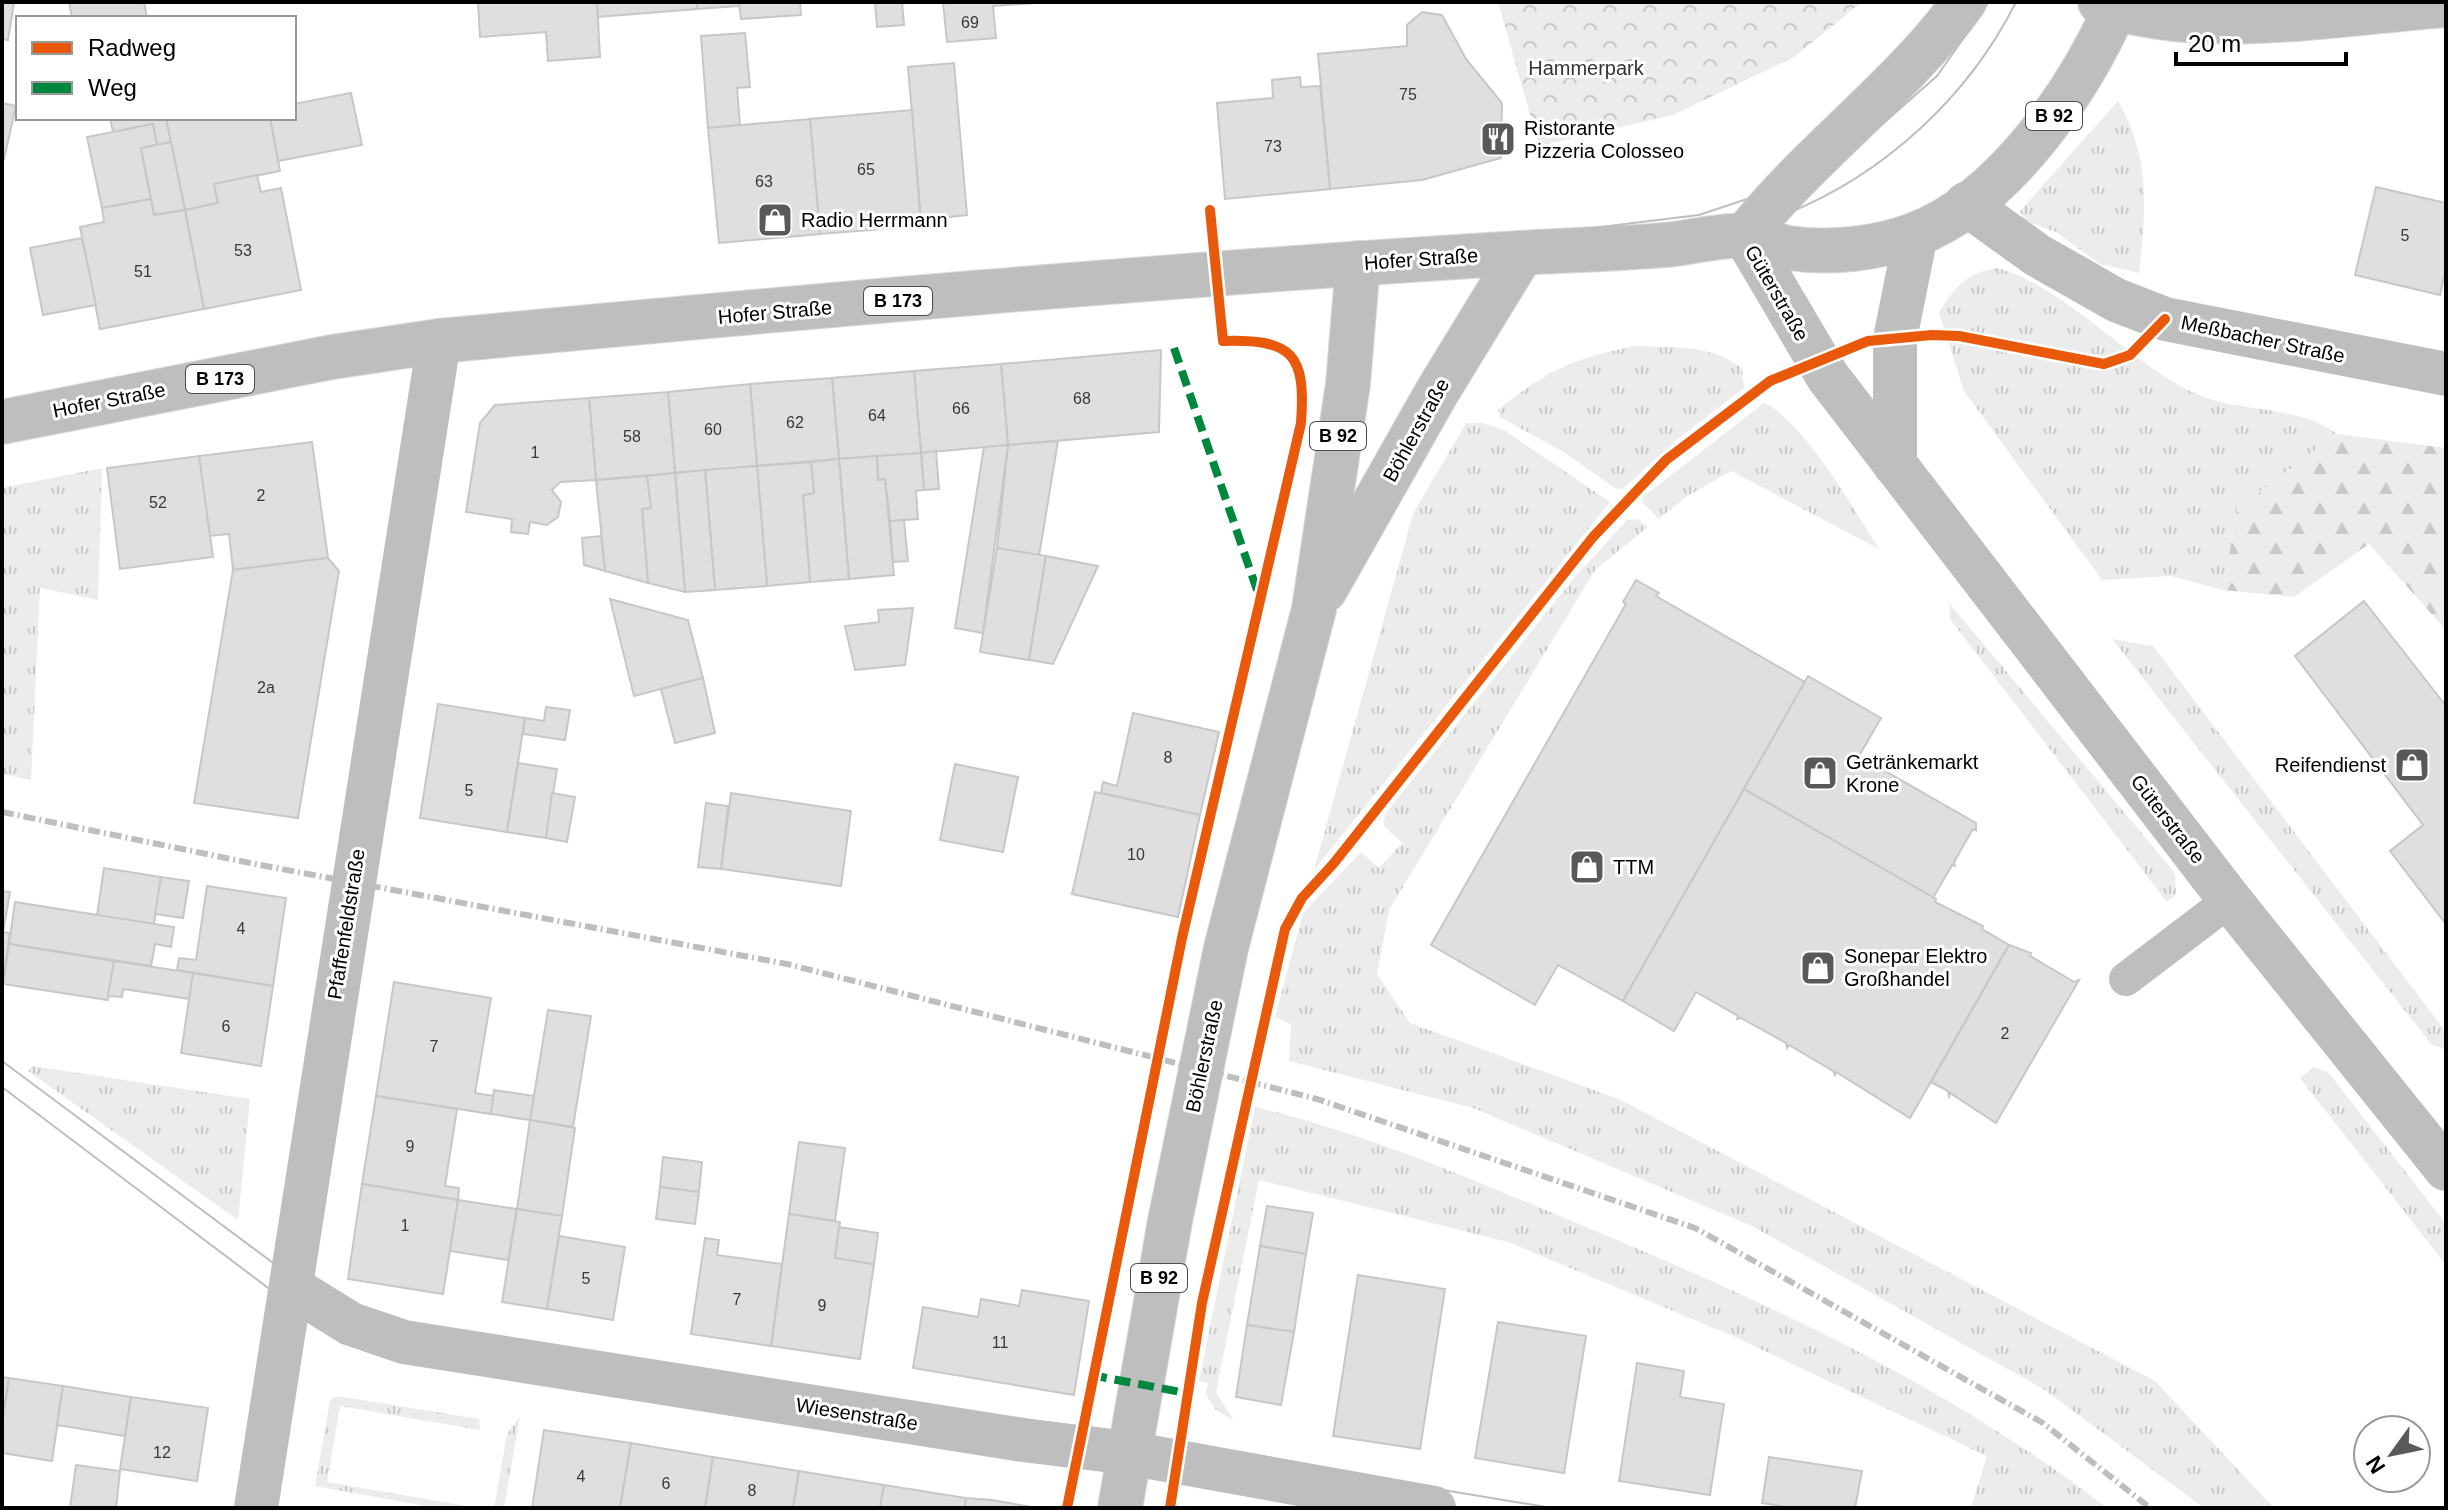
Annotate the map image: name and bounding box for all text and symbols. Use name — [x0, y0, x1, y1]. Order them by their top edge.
house number: 69 — [961, 14, 979, 31]
legend — [16, 16, 296, 120]
scale bar — [2176, 16, 2346, 66]
text: 20 m — [2188, 30, 2241, 57]
text: Radweg — [88, 34, 176, 61]
park label: Hammerpark — [1528, 57, 1645, 79]
text: Weg — [88, 74, 137, 101]
house number: 75 — [1399, 86, 1417, 103]
road number: B 92 — [2026, 102, 2082, 130]
place label: Ristorante Pizzeria Colosseo — [1524, 117, 1684, 162]
restaurant icon: Ristorante Pizzeria Colosseo — [1479, 120, 1517, 158]
house number: 73 — [1264, 138, 1282, 155]
house number: 65 — [857, 161, 875, 178]
house number: 63 — [755, 173, 773, 190]
shop icon: Radio Herrmann — [756, 201, 794, 239]
place label: Radio Herrmann — [801, 209, 948, 231]
house number: 5 — [2401, 227, 2410, 244]
street label: Güterstraße — [1741, 241, 1813, 345]
house number: 53 — [234, 242, 252, 259]
street label: Hofer Straße — [1363, 244, 1479, 274]
house number: 51 — [134, 263, 152, 280]
road number: B 173 — [864, 287, 932, 315]
street label: Hofer Straße — [717, 296, 833, 328]
street label: Meßbacher Straße — [2179, 311, 2347, 367]
road number: B 173 — [186, 365, 254, 393]
street label: Böhlerstraße — [1379, 375, 1453, 485]
street label: Hofer Straße — [51, 378, 167, 422]
house number: 68 — [1073, 390, 1091, 407]
house number: 66 — [952, 400, 970, 417]
house number: 64 — [868, 407, 886, 424]
house number: 62 — [786, 414, 804, 431]
house number: 60 — [704, 421, 722, 438]
road number: B 92 — [1310, 422, 1366, 450]
house number: 58 — [623, 428, 641, 445]
house number: 1 — [531, 444, 540, 461]
house number: 2 — [257, 487, 266, 504]
house number: 52 — [149, 494, 167, 511]
house number: 2a — [257, 679, 275, 696]
shop icon: Reifendienst — [2393, 746, 2431, 784]
house number: 8 — [1164, 749, 1173, 766]
place label: Getränkemarkt Krone — [1846, 751, 1979, 796]
shop icon: Getränkemarkt Krone — [1801, 754, 1839, 792]
place label: Reifendienst — [2275, 754, 2386, 776]
street label: Güterstraße — [2126, 770, 2210, 868]
house number: 5 — [465, 782, 474, 799]
house number: 10 — [1127, 846, 1145, 863]
street label: Pfaffenfeldstraße — [323, 847, 369, 1001]
shop icon: TTM — [1568, 848, 1606, 886]
place label: TTM — [1613, 856, 1654, 878]
house number: 4 — [237, 920, 246, 937]
place label: Sonepar Elektro Großhandel — [1844, 945, 1987, 990]
shop icon: Sonepar Elektro Großhandel — [1799, 949, 1837, 987]
street label: Böhlerstraße — [1181, 998, 1227, 1114]
house number: 6 — [222, 1018, 231, 1035]
house number: 2 — [2001, 1025, 2010, 1042]
house number: 7 — [430, 1038, 439, 1055]
house number: 9 — [406, 1138, 415, 1155]
house number: 1 — [401, 1217, 410, 1234]
road number: B 92 — [1131, 1264, 1187, 1292]
house number: 5 — [582, 1270, 591, 1287]
house number: 7 — [733, 1291, 742, 1308]
house number: 9 — [818, 1297, 827, 1314]
house number: 11 — [992, 1334, 1008, 1351]
street label: Wiesenstraße — [794, 1393, 920, 1435]
north arrow — [2352, 1414, 2432, 1494]
house number: 12 — [153, 1444, 171, 1461]
text: N — [2361, 1451, 2390, 1478]
house number: 4 — [577, 1468, 586, 1485]
house number: 6 — [662, 1475, 671, 1492]
house number: 8 — [748, 1482, 757, 1499]

